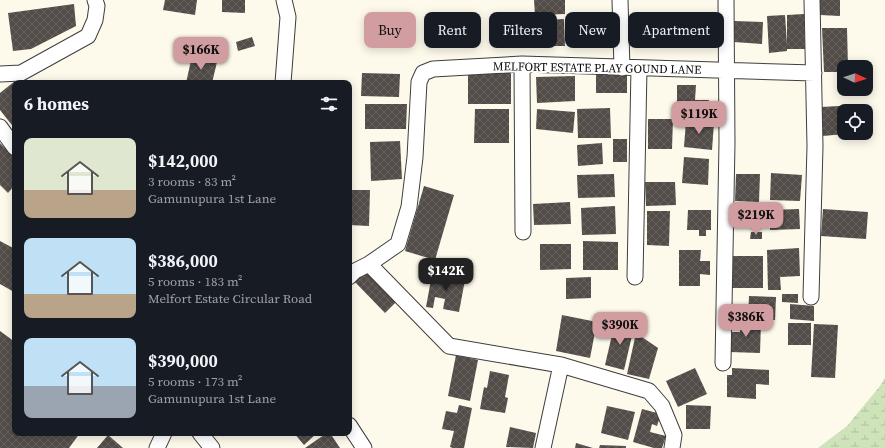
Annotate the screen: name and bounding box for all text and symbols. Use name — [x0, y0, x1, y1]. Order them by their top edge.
chip: Buy — [364, 12, 416, 48]
chip: Rent — [424, 12, 481, 48]
chip: Filters — [489, 12, 557, 48]
chip: New — [565, 12, 620, 48]
chip: Apartment — [628, 12, 724, 48]
pin: $166K — [173, 37, 229, 71]
text: $166K — [182, 41, 220, 58]
street label: MELFORT ESTATE PLAY GOUND LANE — [493, 58, 701, 78]
north arrow — [837, 60, 873, 96]
map controls — [837, 60, 873, 140]
text: 6 homes — [24, 92, 89, 116]
icon: filters — [318, 93, 340, 115]
pin: $119K — [671, 101, 727, 135]
button: locate — [837, 104, 873, 140]
text: $119K — [680, 105, 718, 122]
text: $142,000 — [148, 149, 218, 173]
icon: home — [56, 154, 104, 202]
text: 3 rooms · 83 m² — [148, 173, 236, 190]
text: Gamunupura 1st Lane — [148, 190, 276, 207]
pin: $219K — [728, 202, 784, 236]
text: $219K — [737, 206, 775, 223]
text: $386,000 — [148, 249, 218, 273]
icon: home — [56, 254, 104, 302]
pin: $142K — [418, 258, 474, 292]
text: $142K — [427, 262, 465, 279]
text: 5 rooms · 183 m² — [148, 273, 243, 290]
text: Melfort Estate Circular Road — [148, 290, 312, 307]
pin: $386K — [718, 304, 774, 338]
text: $386K — [727, 308, 765, 325]
pin: $390K — [592, 312, 648, 346]
text: $390K — [601, 316, 639, 333]
text: $390,000 — [148, 349, 218, 373]
icon: home — [56, 354, 104, 402]
text: 5 rooms · 173 m² — [148, 373, 243, 390]
text: Gamunupura 1st Lane — [148, 390, 276, 407]

